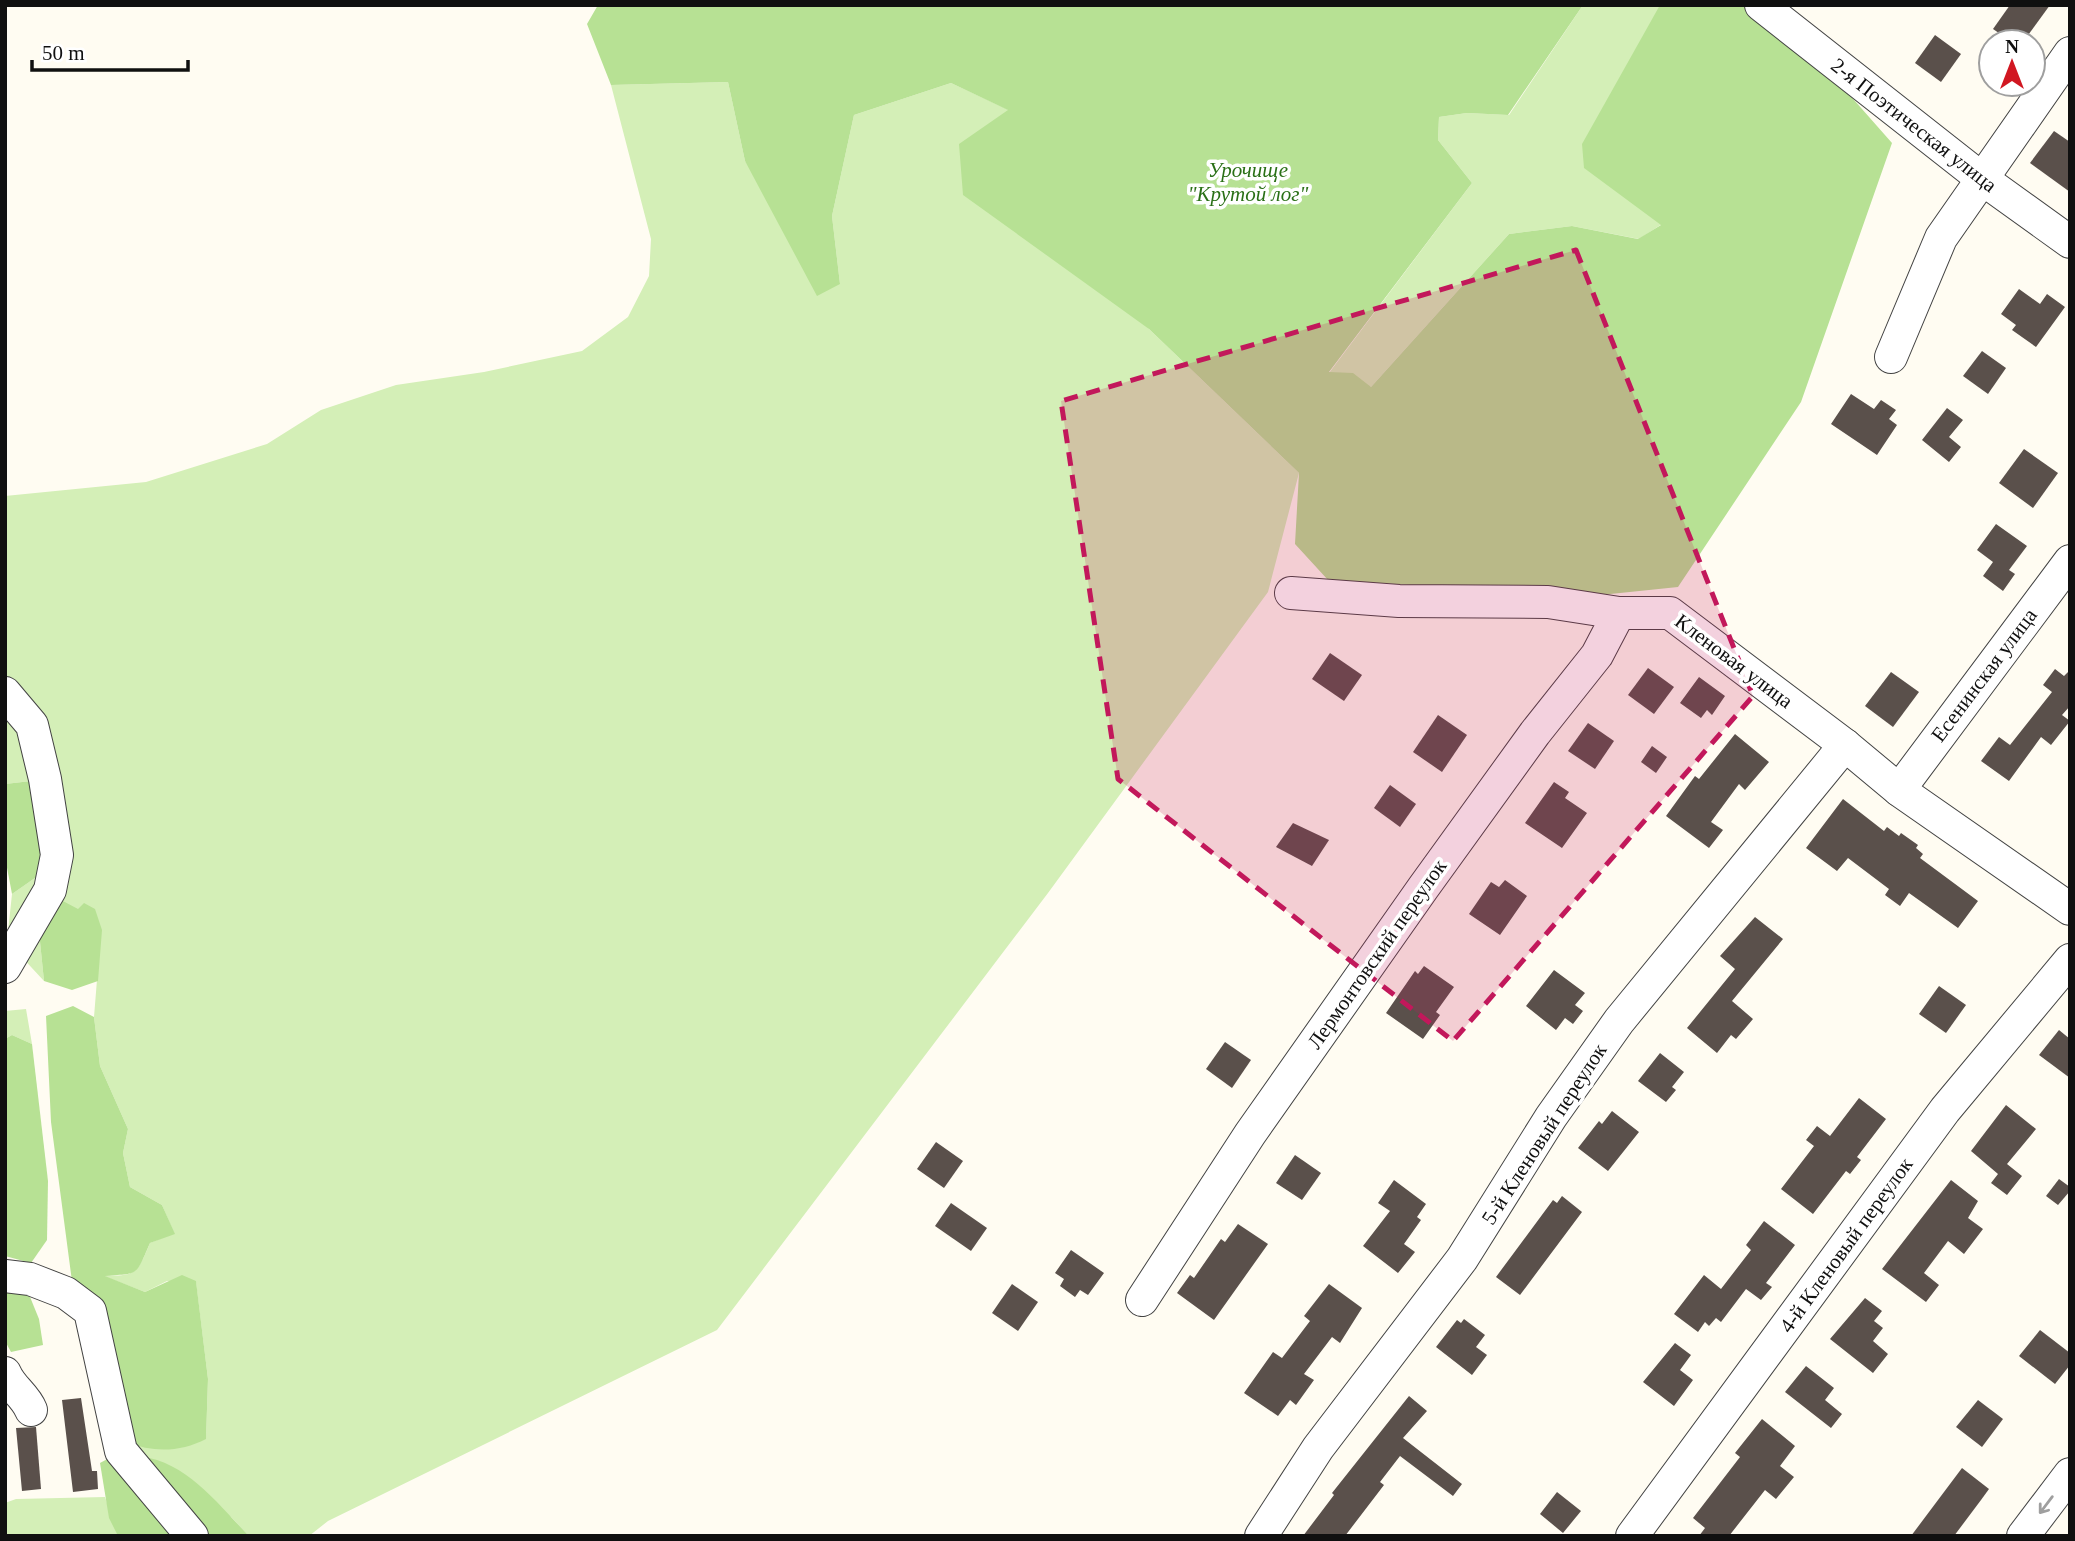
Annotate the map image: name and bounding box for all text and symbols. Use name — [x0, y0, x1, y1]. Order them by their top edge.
scale bar — [32, 28, 187, 72]
north arrow — [1977, 28, 2047, 98]
text: N — [2005, 36, 2019, 57]
text: 50 m — [42, 41, 85, 65]
street label: 2-я Поэтическая улица — [1826, 53, 2002, 198]
park label: Урочище "Крутой лог" — [1188, 158, 1309, 206]
street label: Есенинская улица — [1926, 603, 2042, 746]
street label: Кленовая улица — [1670, 609, 1798, 713]
street label: Лермонтовский переулок — [1302, 854, 1452, 1053]
street label: 5-й Кленовый переулок — [1477, 1038, 1612, 1229]
street label: 4-й Кленовый переулок — [1774, 1152, 1918, 1337]
one-way arrow — [2039, 1495, 2054, 1514]

